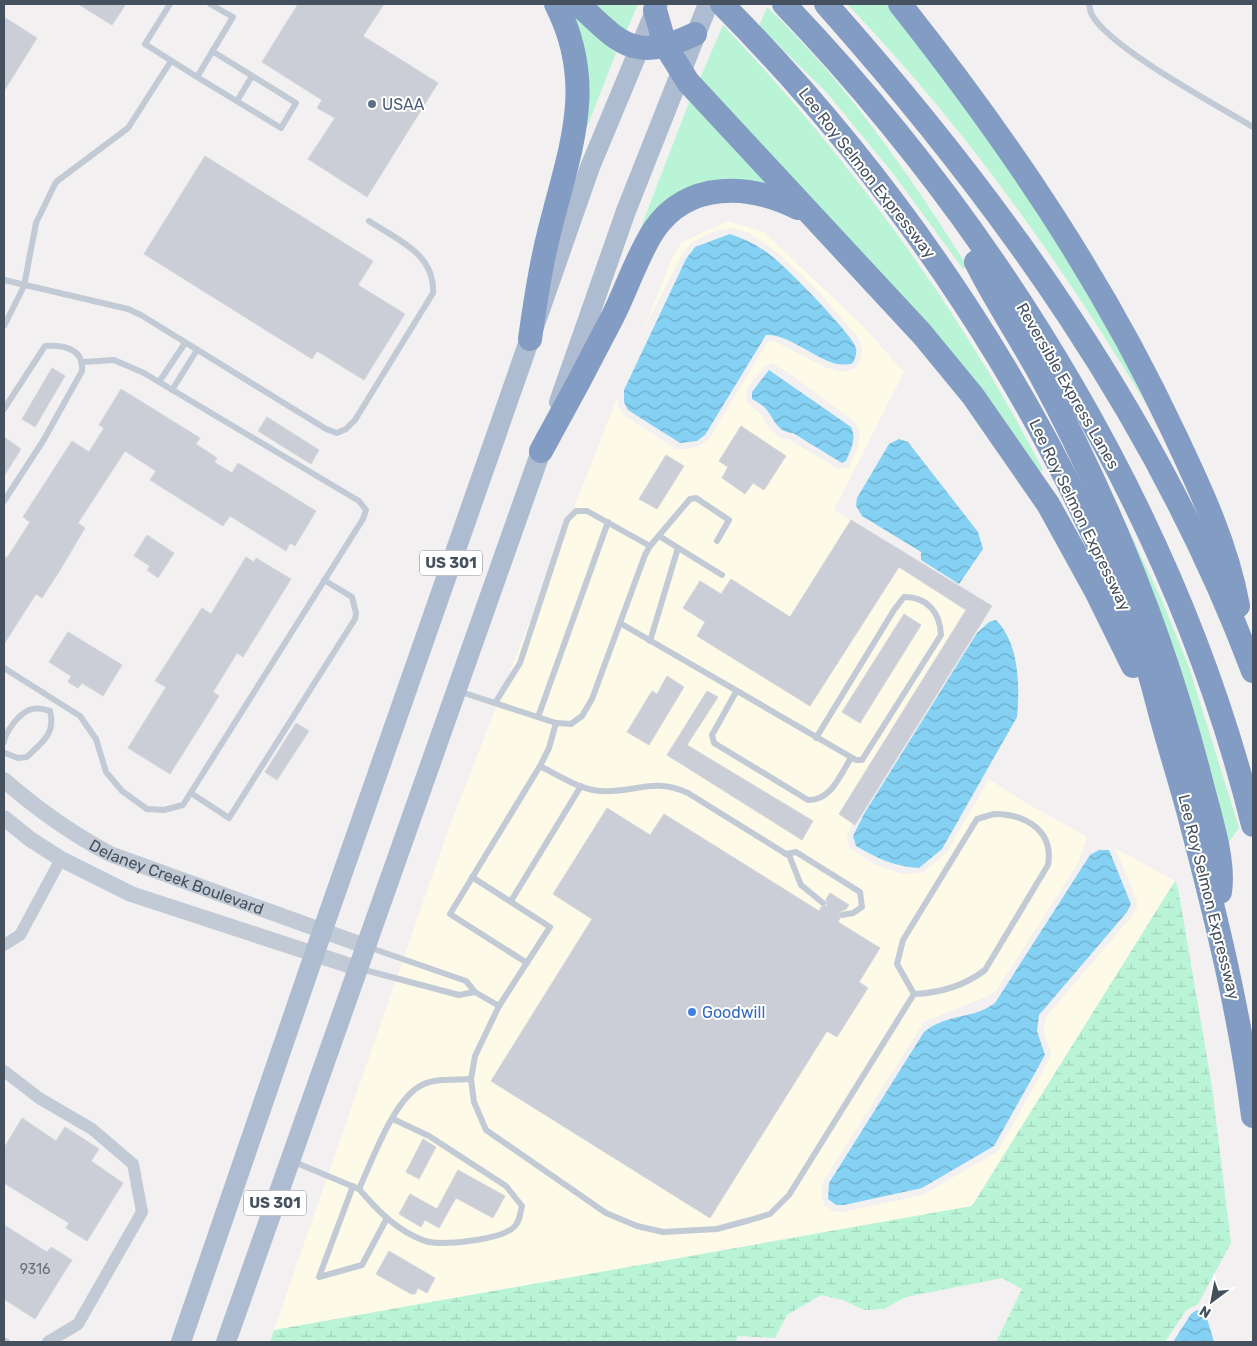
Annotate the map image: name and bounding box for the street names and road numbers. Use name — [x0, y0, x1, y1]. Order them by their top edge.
street label: Lee Roy Selmon Expressway — [795, 84, 940, 262]
street label: Reversible Express Lanes — [1013, 300, 1123, 472]
street label: Lee Roy Selmon Expressway — [1025, 416, 1135, 614]
road number: US 301 — [420, 550, 482, 576]
street label: Lee Roy Selmon Expressway — [1174, 792, 1244, 1002]
street label: Delaney Creek Boulevard — [86, 835, 266, 918]
road number: US 301 — [244, 1190, 306, 1216]

